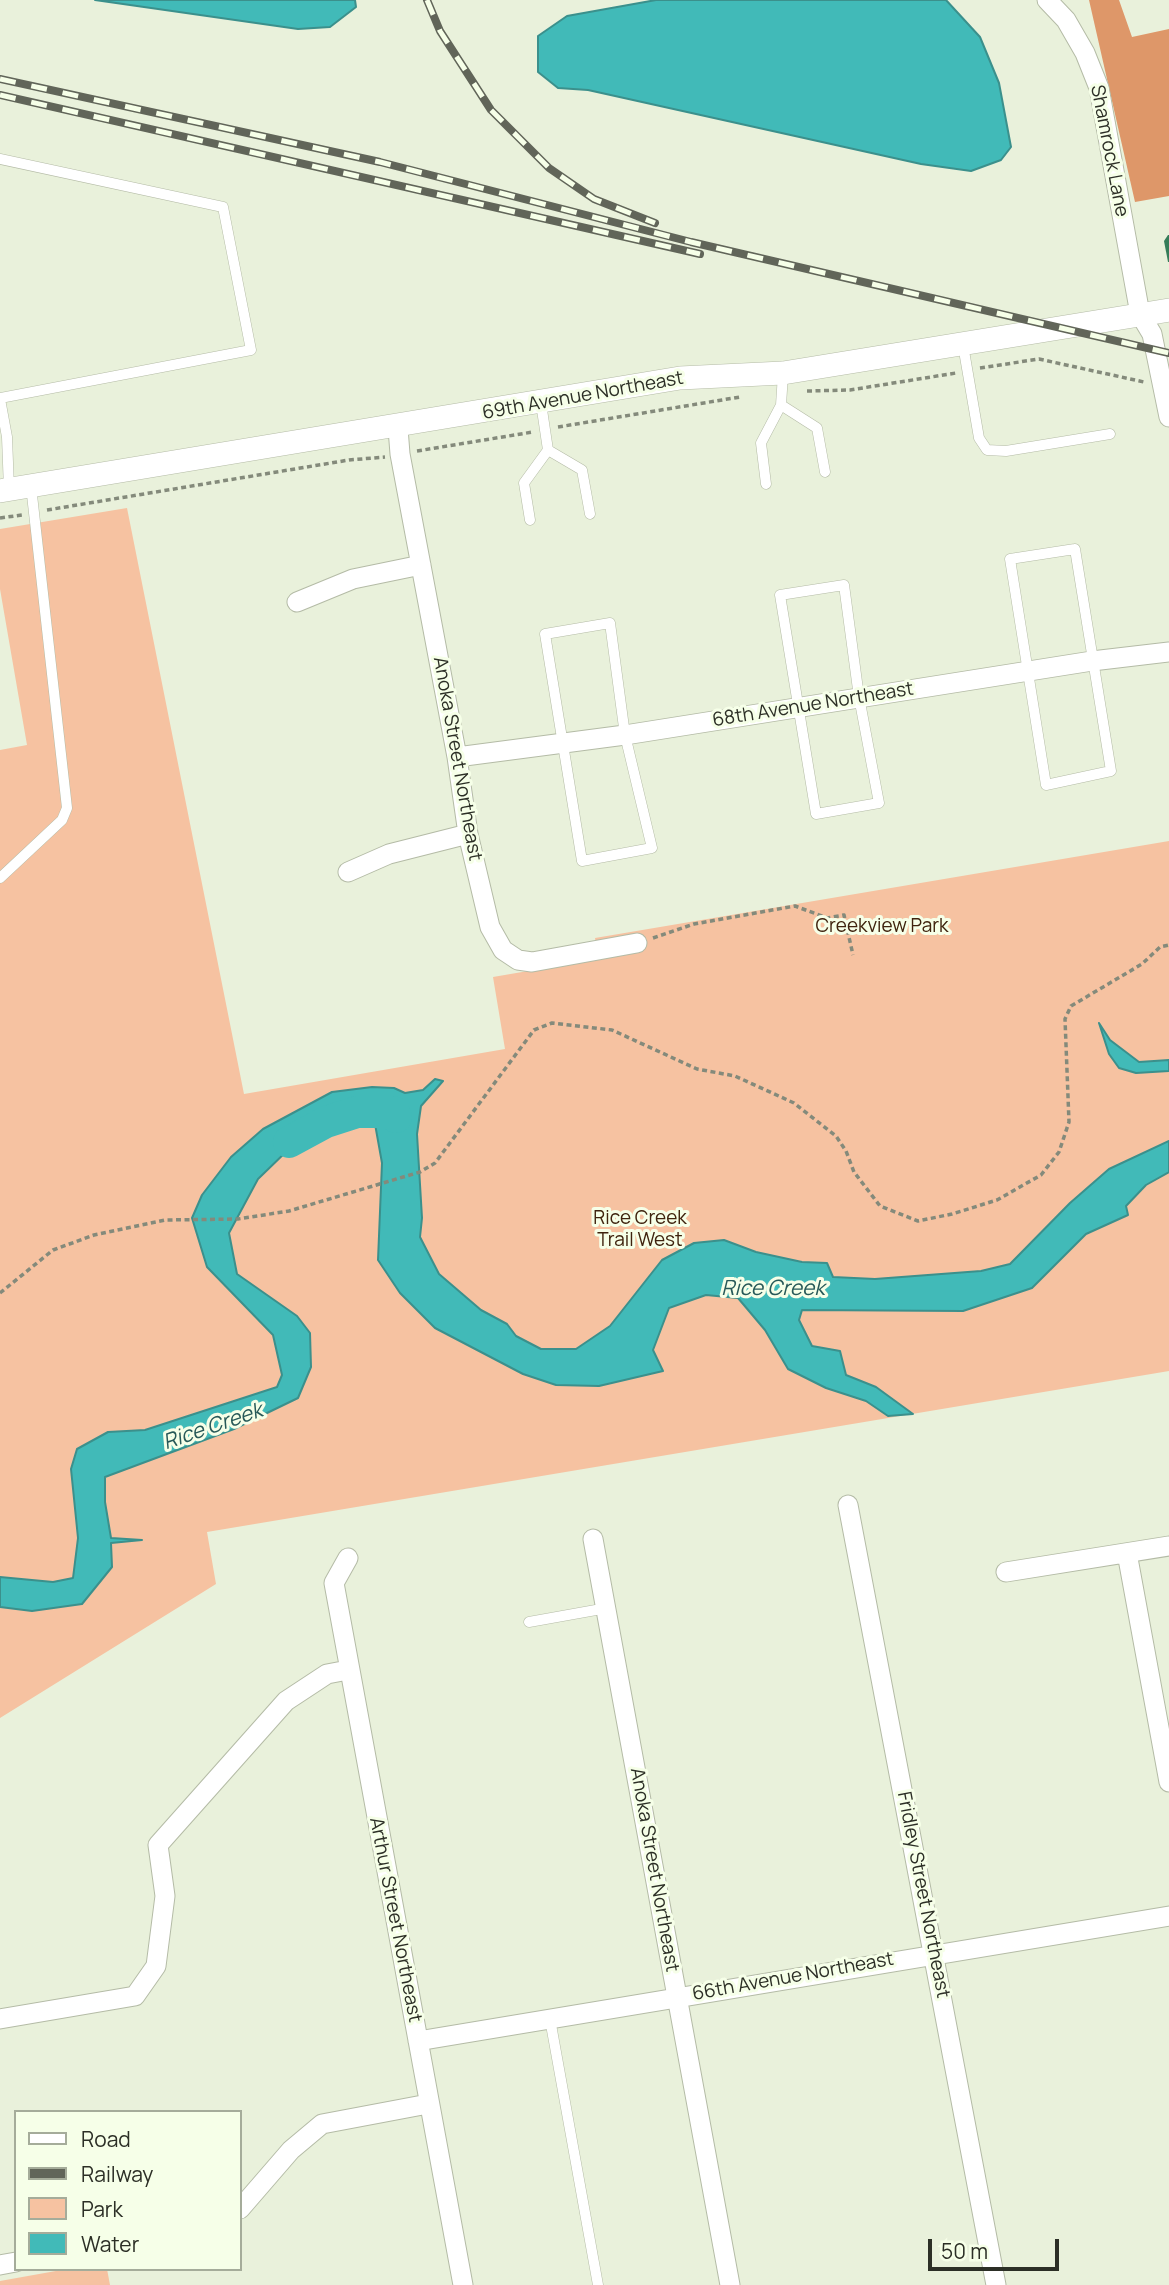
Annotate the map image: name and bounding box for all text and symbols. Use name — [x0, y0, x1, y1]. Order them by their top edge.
street label: Shamrock Lane — [1085, 83, 1133, 219]
street label: 69th Avenue Northeast — [481, 367, 685, 425]
street label: Anoka Street Northeast — [428, 655, 486, 863]
street label: 68th Avenue Northeast — [711, 678, 915, 732]
park label: Creekview Park — [816, 916, 948, 938]
park label: Rice Creek Trail West — [593, 1208, 687, 1252]
water label: Rice Creek — [721, 1276, 825, 1302]
water label: Rice Creek — [160, 1398, 266, 1456]
street label: Anoka Street Northeast — [625, 1766, 683, 1974]
street label: Fridley Street Northeast — [892, 1790, 954, 2000]
street label: Arthur Street Northeast — [364, 1816, 426, 2024]
street label: 66th Avenue Northeast — [690, 1948, 896, 2006]
legend — [14, 2110, 242, 2271]
text: Road — [81, 2125, 131, 2153]
text: Railway — [81, 2160, 153, 2188]
text: Park — [81, 2195, 123, 2223]
scale bar — [931, 2226, 1062, 2270]
text: Water — [81, 2230, 139, 2258]
text: 50 m — [941, 2237, 988, 2265]

